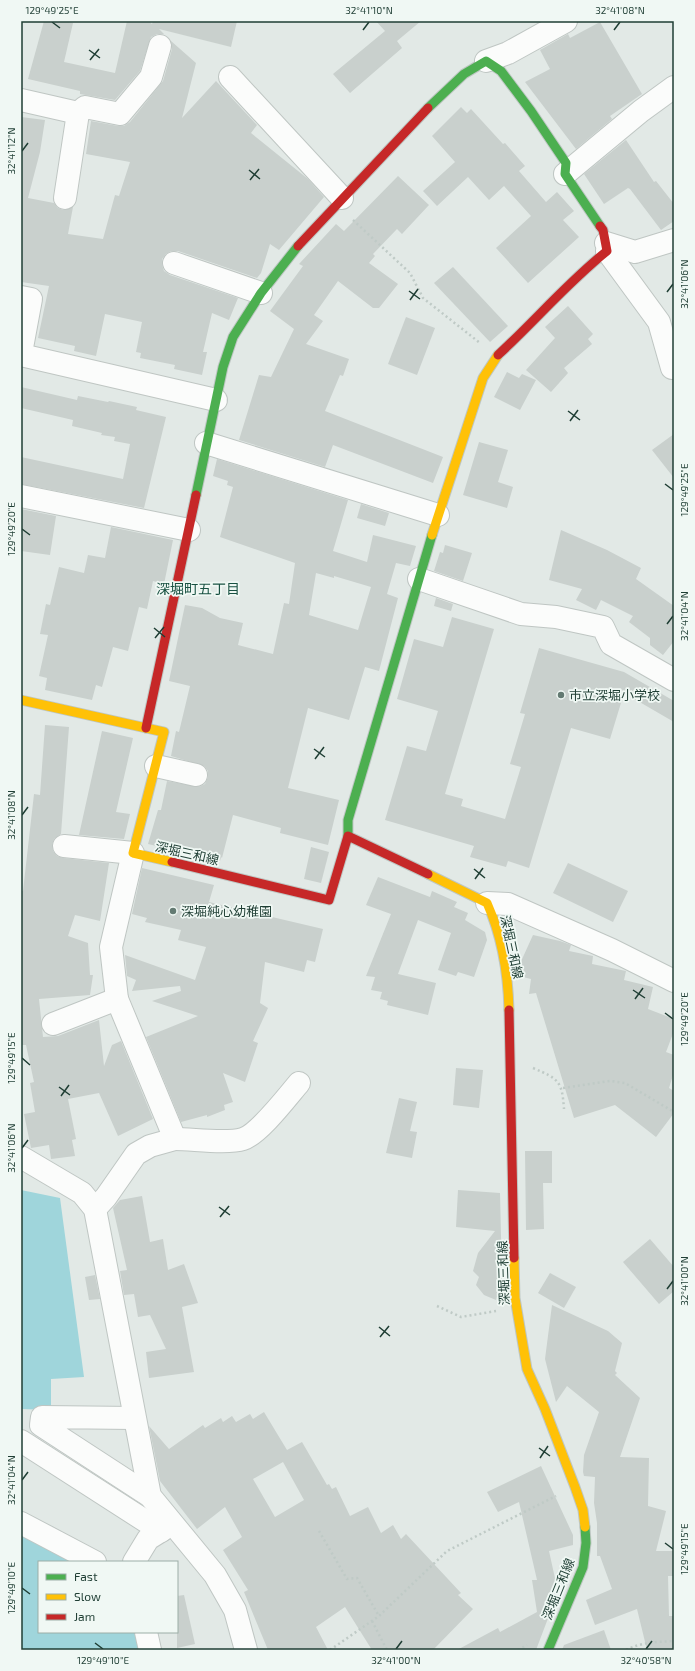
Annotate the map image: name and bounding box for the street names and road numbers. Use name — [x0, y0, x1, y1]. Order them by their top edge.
street label: 深堀三和線 — [154, 838, 220, 868]
street label: 深堀三和線 — [497, 914, 527, 980]
street label: 深堀三和線 — [494, 1240, 512, 1306]
street label: 深堀三和線 — [538, 1556, 578, 1622]

